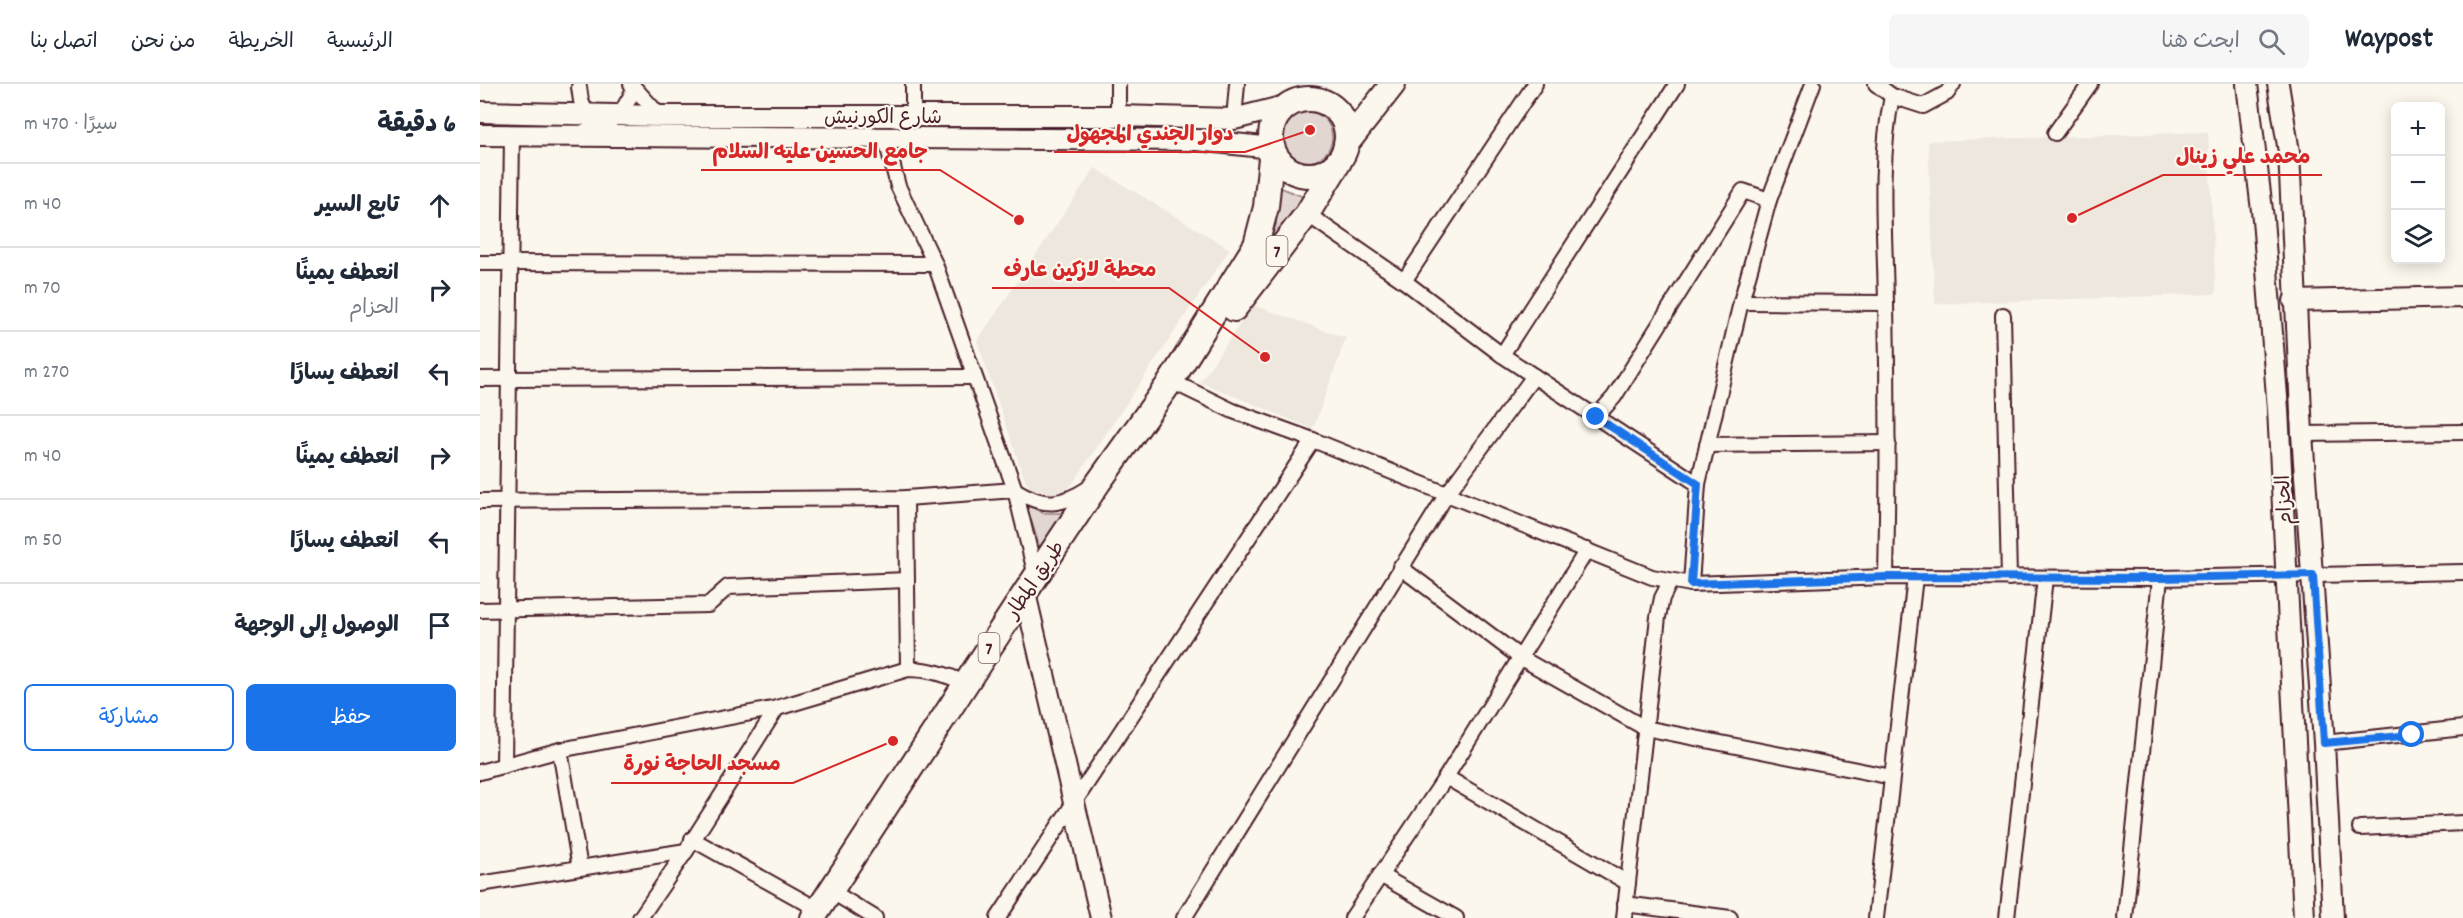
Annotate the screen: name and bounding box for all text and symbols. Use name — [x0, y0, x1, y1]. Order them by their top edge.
search box — [1889, 14, 2309, 68]
text: Waypost — [2345, 21, 2433, 61]
icon: search — [2255, 25, 2288, 58]
text: ابحث هنا — [2161, 27, 2240, 58]
text: اتصل بنا — [30, 28, 98, 58]
text: من نحن — [131, 28, 195, 58]
text: الخريطة — [228, 28, 294, 58]
text: الرئيسية — [327, 28, 393, 58]
map controls — [2391, 102, 2445, 264]
button: + — [2391, 102, 2445, 156]
street label: شارع الكورنيش — [824, 105, 942, 133]
text: 6 دقيقة — [377, 107, 456, 144]
text: سيرًا · 470 m — [24, 111, 118, 139]
callout: دوار الجندي المجهول — [1054, 113, 1245, 152]
text: دوار الجندي المجهول — [1066, 121, 1234, 151]
callout: جامع الحسين عليه السلام — [701, 131, 940, 170]
callout: محمد علي زينال — [2163, 136, 2322, 175]
text: جامع الحسين عليه السلام — [712, 139, 928, 169]
text: محمد علي زينال — [2176, 144, 2310, 175]
button: − — [2391, 156, 2445, 210]
icon: ahead — [423, 189, 456, 222]
text: 40 m — [24, 191, 62, 219]
text: تابع السير — [316, 191, 399, 222]
button: layers — [2391, 210, 2445, 264]
road number: 7 — [1266, 236, 1288, 266]
callout: محطة لازكين عارف — [992, 249, 1169, 288]
text: محطة لازكين عارف — [1003, 257, 1157, 287]
text: انعطف يمينًا — [296, 259, 399, 290]
icon: right — [423, 273, 456, 306]
text: 70 m — [24, 275, 61, 303]
text: الحزام — [349, 295, 399, 323]
icon: left — [423, 357, 456, 390]
text: 270 m — [24, 359, 70, 387]
text: انعطف يسارًا — [290, 359, 399, 390]
route end — [1582, 403, 1608, 429]
icon: right — [423, 441, 456, 474]
text: 40 m — [24, 443, 62, 471]
text: انعطف يمينًا — [296, 443, 399, 474]
street label: الحزام — [2271, 474, 2301, 526]
icon: left — [423, 525, 456, 558]
text: 50 m — [24, 527, 63, 555]
text: انعطف يسارًا — [290, 527, 399, 558]
street label: طريق المطار — [999, 536, 1073, 627]
icon: arrive — [423, 609, 456, 642]
text: الوصول إلى الوجهة — [234, 611, 399, 642]
road number: 7 — [978, 633, 1000, 663]
button: مشاركة — [24, 684, 234, 751]
button: حفظ — [246, 684, 456, 751]
route start — [2398, 721, 2424, 747]
callout: مسجد الحاجة نورة — [611, 744, 793, 783]
text: مسجد الحاجة نورة — [623, 751, 781, 781]

